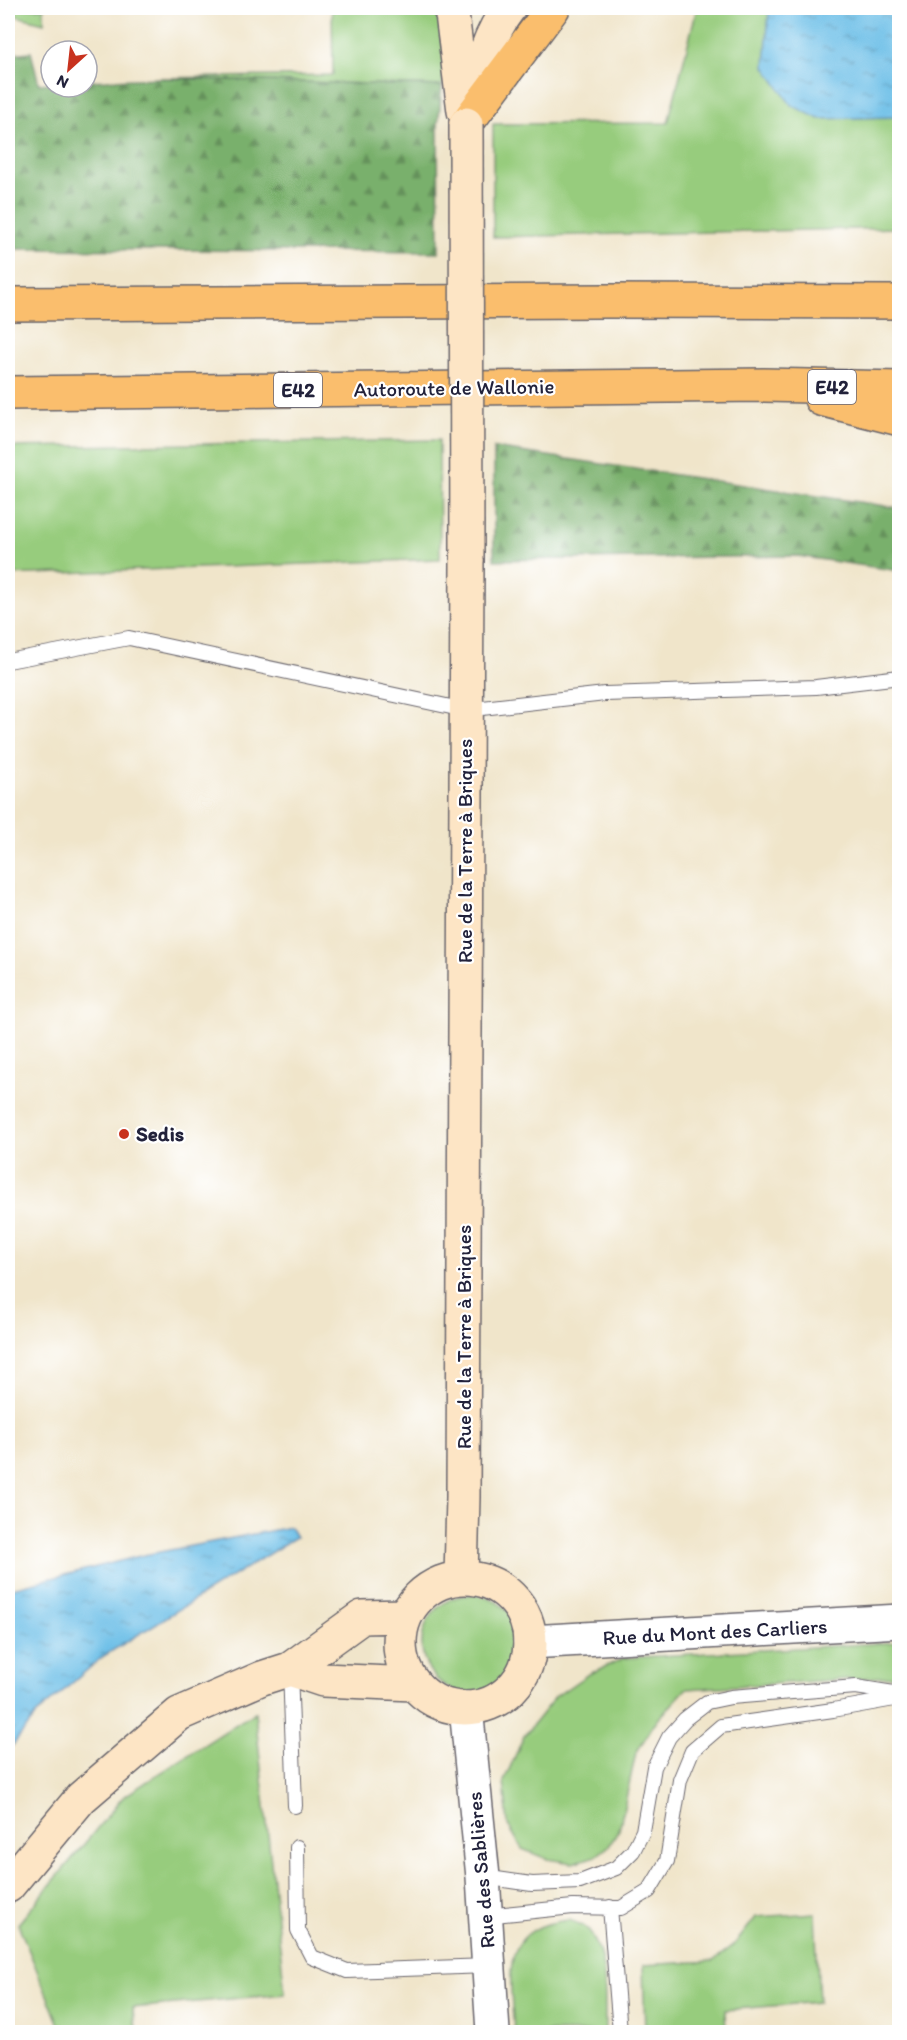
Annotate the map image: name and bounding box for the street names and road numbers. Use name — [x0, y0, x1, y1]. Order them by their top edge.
road number: E42 — [808, 370, 856, 404]
road number: E42 — [274, 373, 322, 407]
street label: Autoroute de Wallonie — [353, 373, 554, 402]
street label: Rue de la Terre à Briques — [452, 739, 477, 963]
street label: Rue de la Terre à Briques — [451, 1225, 476, 1449]
street label: Rue du Mont des Carliers — [602, 1613, 828, 1650]
street label: Rue des Sablières — [461, 1791, 500, 1950]

